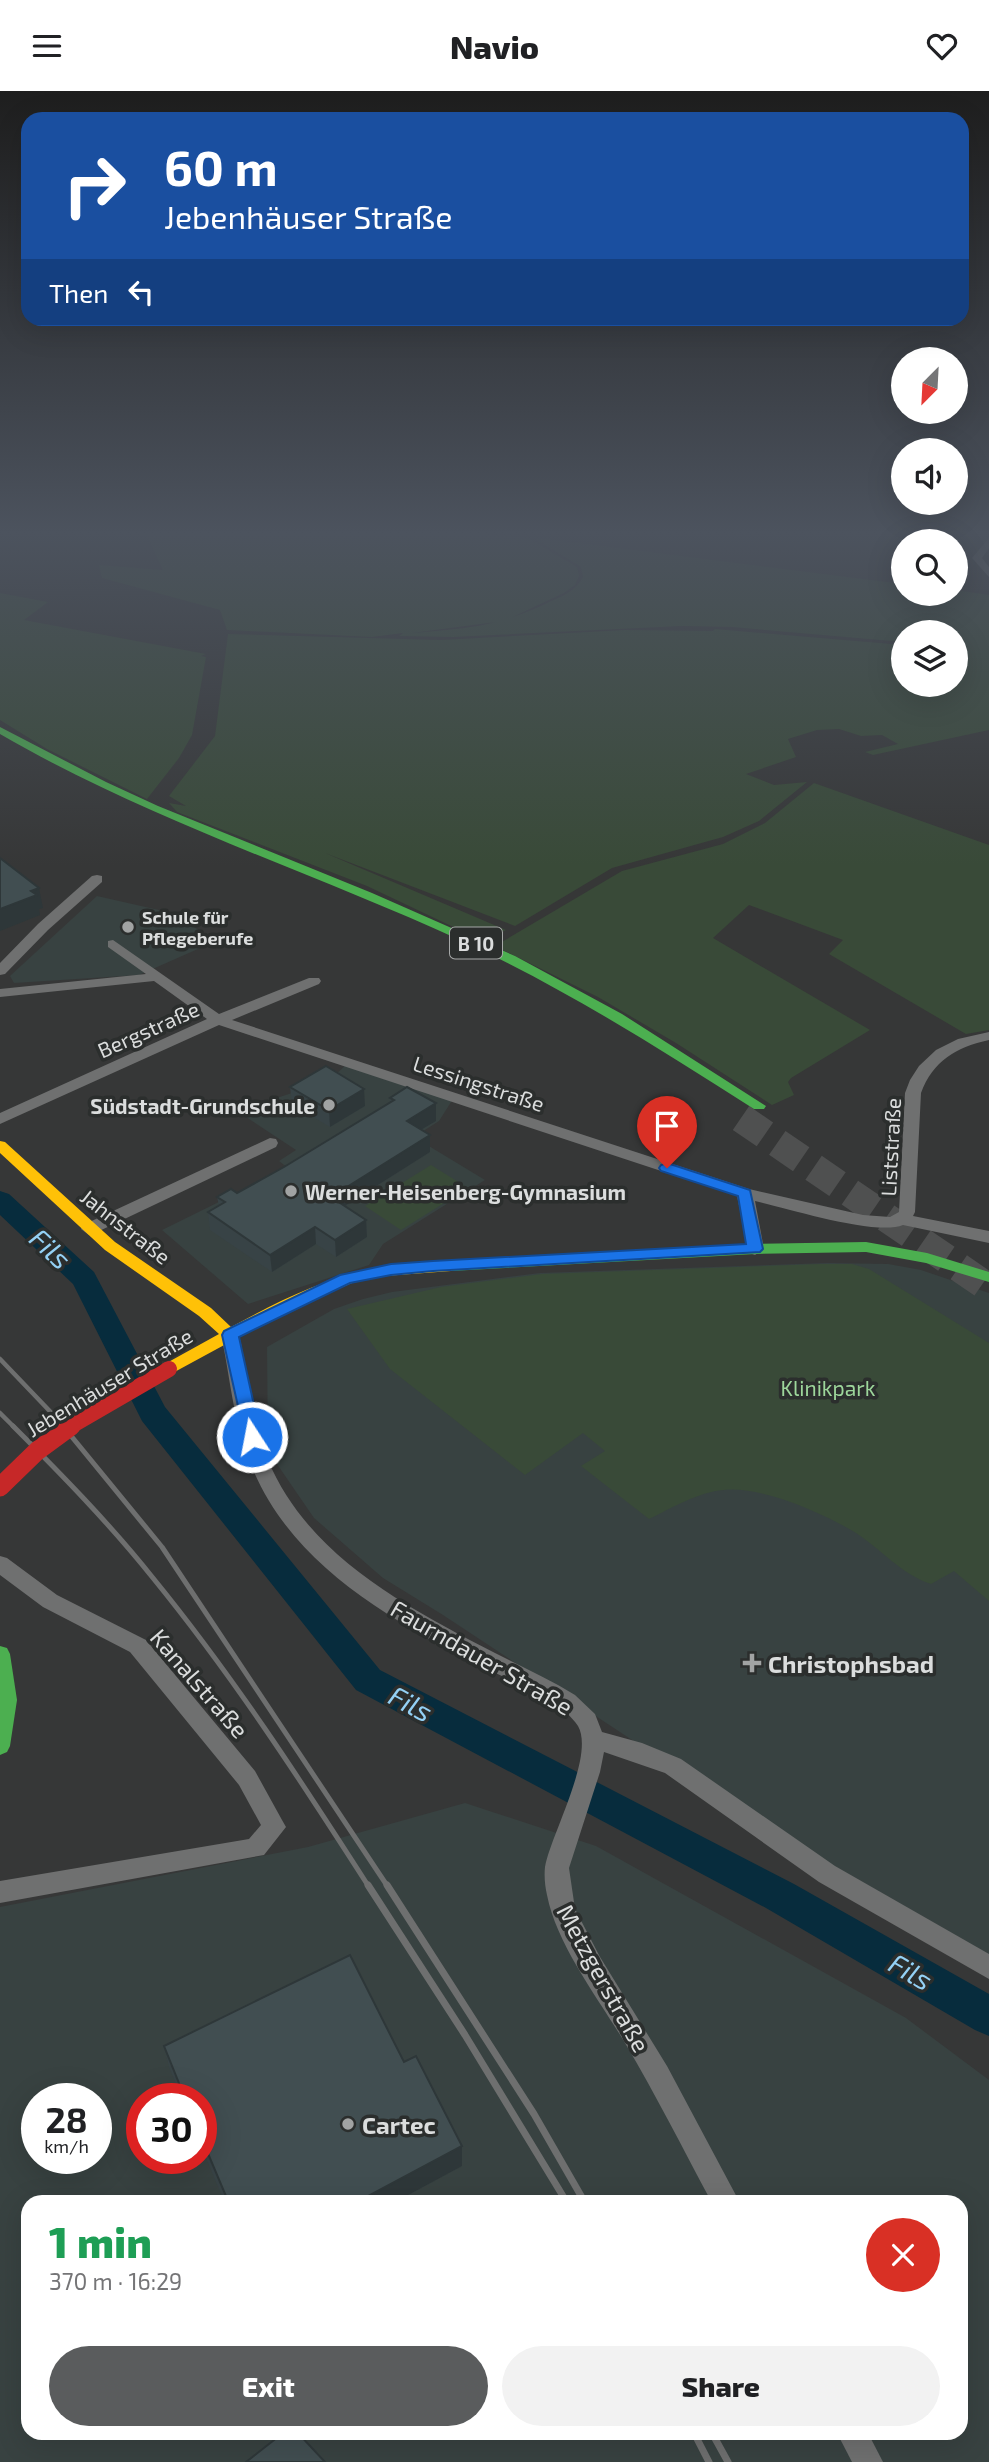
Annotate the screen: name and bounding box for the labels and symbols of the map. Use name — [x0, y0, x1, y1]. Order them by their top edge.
north arrow — [891, 347, 968, 423]
place label: Schule für Pflegeberufe — [142, 906, 253, 949]
marker: Schule für Pflegeberufe — [120, 919, 136, 935]
road number: B 10 — [450, 927, 502, 958]
street label: Bergstraße — [93, 996, 203, 1062]
street label: Lessingstraße — [410, 1050, 548, 1116]
place label: Südstadt-Grundschule — [90, 1093, 315, 1118]
pin — [637, 1096, 697, 1168]
marker: Südstadt-Grundschule — [321, 1097, 337, 1113]
street label: Liststraße — [875, 1097, 905, 1197]
place label: Werner-Heisenberg-Gymnasium — [305, 1179, 626, 1205]
street label: Jahnstraße — [76, 1183, 176, 1269]
marker: Werner-Heisenberg-Gymnasium — [283, 1183, 299, 1199]
water label: Fils — [23, 1220, 79, 1276]
street label: Jebenhäuser Straße — [21, 1323, 197, 1441]
park label: Klinikpark — [781, 1375, 876, 1400]
position arrow — [215, 1400, 289, 1474]
street label: Faurndauer Straße — [386, 1593, 578, 1721]
street label: Kanalstraße — [145, 1623, 255, 1743]
place label: Christophsbad — [768, 1649, 934, 1678]
marker: Christophsbad — [742, 1653, 762, 1673]
water label: Fils — [383, 1678, 439, 1728]
street label: Metzgerstraße — [551, 1899, 657, 2057]
water label: Fils — [883, 1945, 939, 1997]
speed limit sign: 30 — [126, 2083, 217, 2174]
place label: Cartec — [362, 2110, 436, 2139]
marker: Cartec — [340, 2116, 356, 2132]

